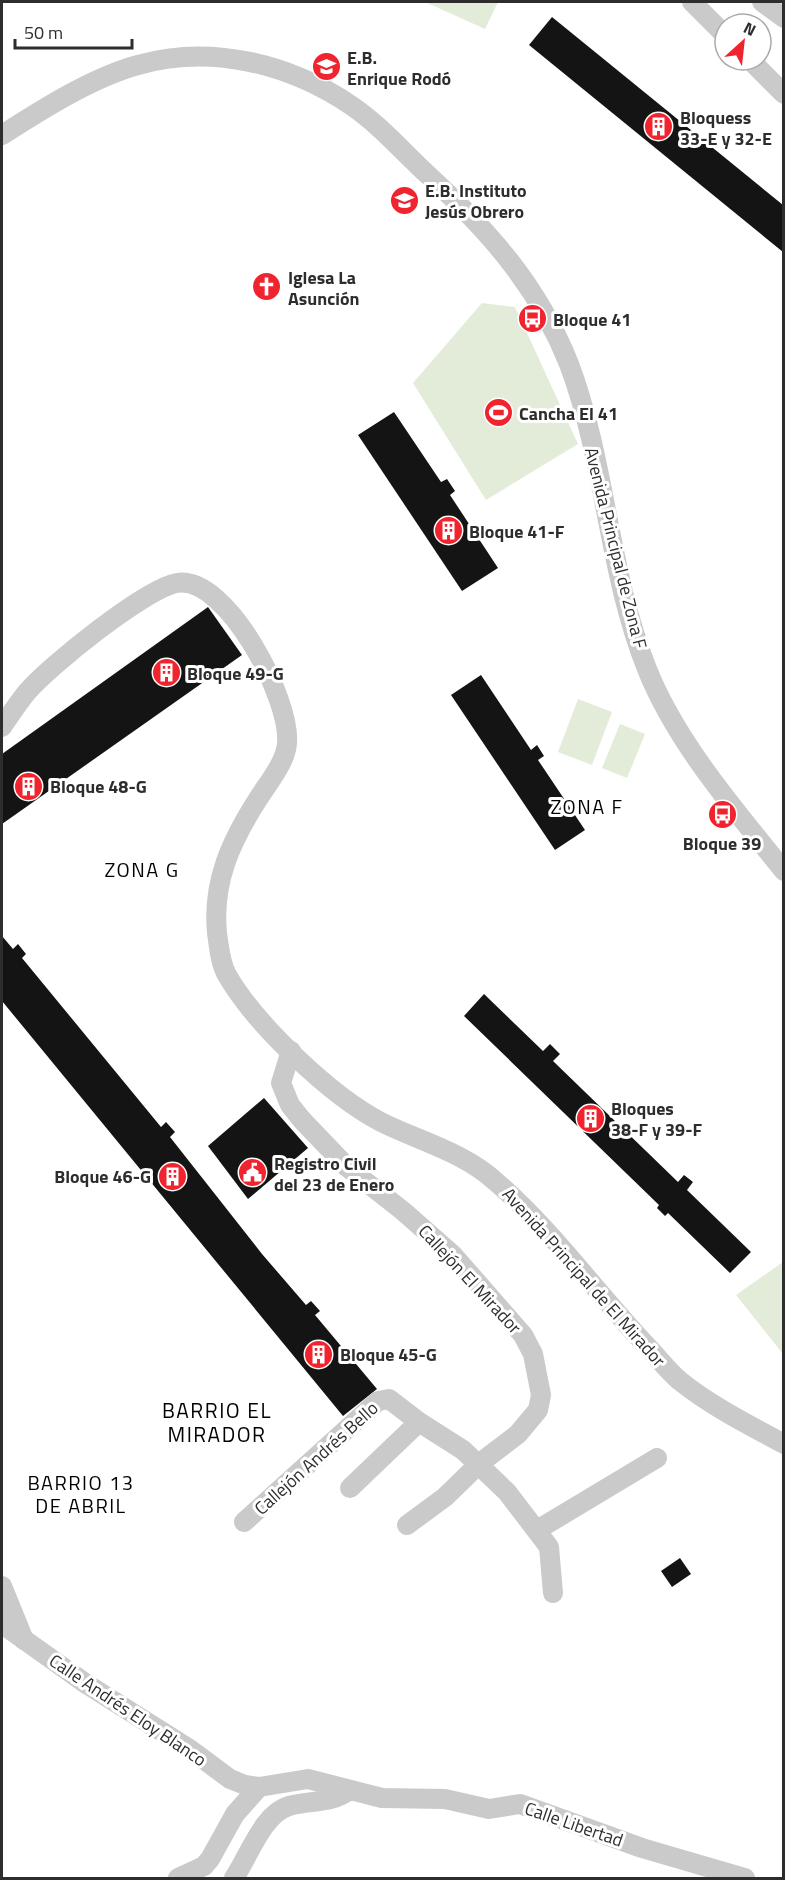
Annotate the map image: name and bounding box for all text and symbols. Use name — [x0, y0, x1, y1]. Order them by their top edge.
scale bar — [15, 12, 132, 50]
north arrow — [713, 12, 773, 72]
text: N — [739, 15, 760, 42]
text: 50 m — [24, 19, 63, 46]
place label: E.B. Enrique Rodó — [347, 44, 451, 92]
school or university icon: E.B. Enrique Rodó — [310, 51, 342, 83]
place label: Bloquess 33-E y 32-E — [680, 104, 772, 152]
building icon: Bloquess 33-E y 32-E — [643, 111, 675, 143]
place label: E.B. Instituto Jesús Obrero — [425, 177, 527, 225]
school or university icon: E.B. Instituto Jesús Obrero — [388, 184, 420, 216]
place label: Iglesa La Asunción — [288, 264, 359, 312]
church icon: Iglesa La Asunción — [251, 271, 283, 303]
bus stop icon: Bloque 41 — [516, 303, 548, 335]
place label: Bloque 41 — [553, 306, 631, 333]
sports icon: Cancha El 41 — [482, 397, 514, 429]
place label: Cancha El 41 — [519, 400, 618, 427]
street label: Avenida Principal de Zona F — [578, 444, 654, 652]
building icon: Bloque 41-F — [432, 515, 464, 547]
place label: Bloque 41-F — [469, 518, 565, 545]
building icon: Bloque 49-G — [150, 657, 182, 689]
place label: Bloque 49-G — [187, 660, 284, 687]
building icon: Bloque 48-G — [13, 770, 45, 802]
place label: Bloque 48-G — [50, 773, 147, 800]
district label: ZONA F — [550, 791, 624, 822]
bus stop icon: Bloque 39 — [706, 798, 738, 830]
place label: Bloque 39 — [683, 830, 761, 857]
district label: ZONA G — [105, 854, 179, 885]
place label: Bloques 38-F y 39-F — [611, 1095, 702, 1143]
building icon: Bloques 38-F y 39-F — [574, 1102, 606, 1134]
place label: Registro Civil del 23 de Enero — [274, 1150, 394, 1198]
public building icon: Registro Civil del 23 de Enero — [237, 1157, 269, 1189]
building icon: Bloque 46-G — [156, 1160, 188, 1192]
place label: Bloque 46-G — [54, 1163, 151, 1190]
street label: Avenida Principal de El Mirador — [496, 1181, 672, 1373]
street label: Callejón El Mirador — [412, 1218, 528, 1340]
building icon: Bloque 45-G — [303, 1338, 335, 1370]
place label: Bloque 45-G — [340, 1341, 437, 1368]
district label: BARRIO EL MIRADOR — [162, 1394, 272, 1450]
street label: Callejón Andrés Bello — [248, 1395, 384, 1521]
district label: BARRIO 13 DE ABRIL — [27, 1467, 135, 1521]
street label: Calle Andrés Eloy Blanco — [44, 1647, 212, 1773]
street label: Calle Libertad — [521, 1795, 627, 1853]

